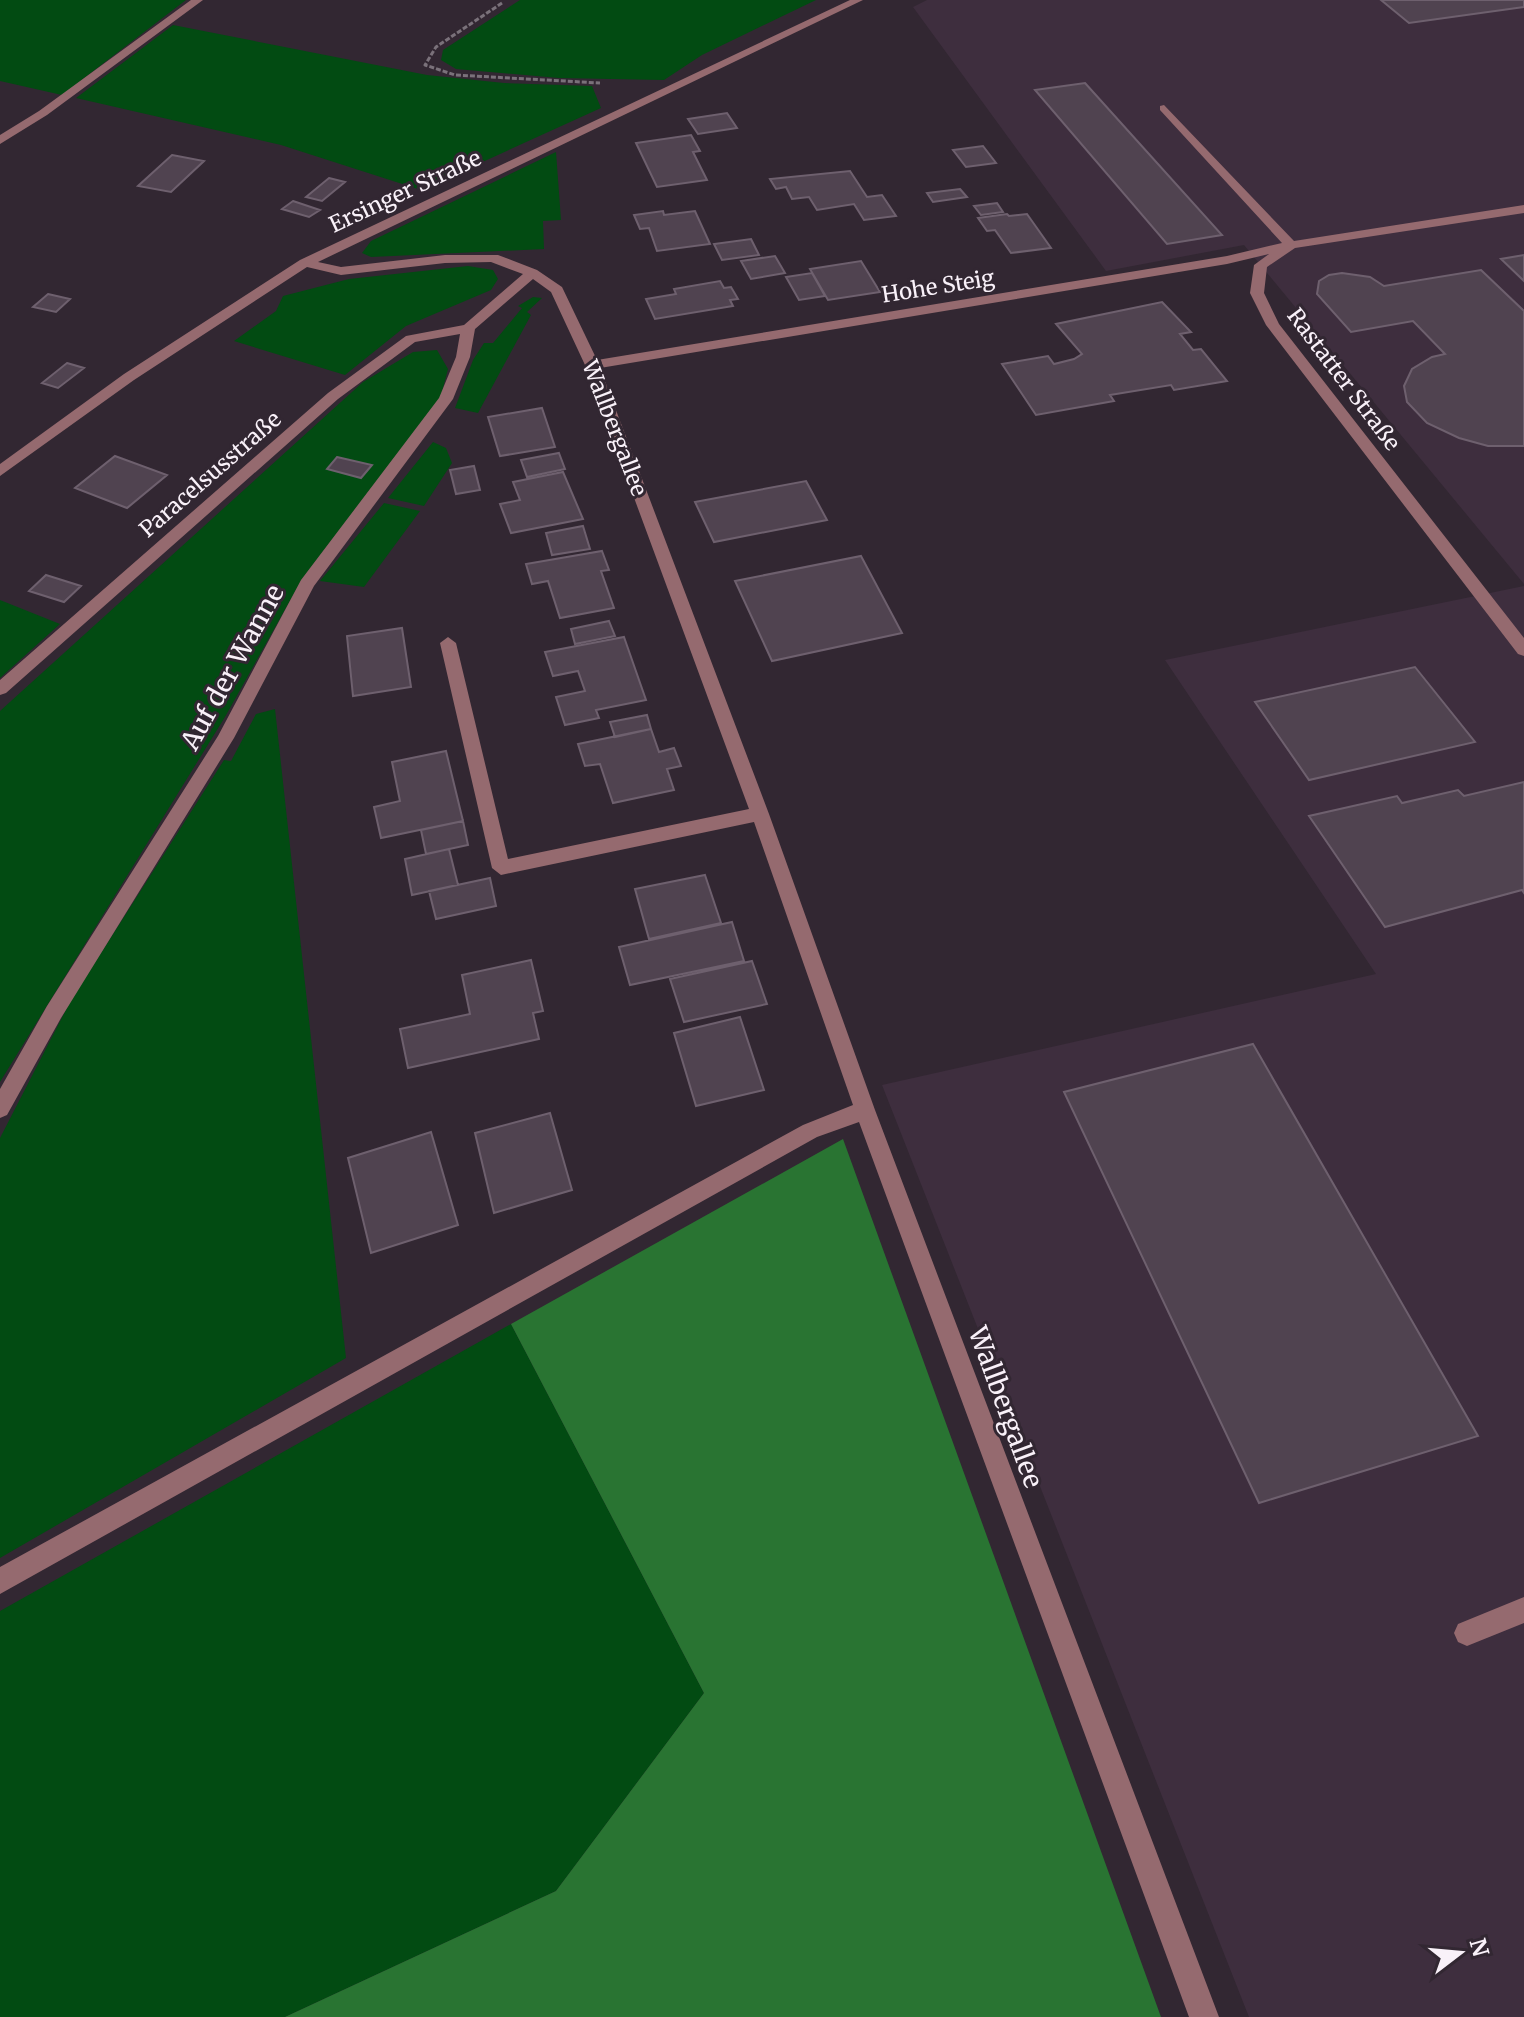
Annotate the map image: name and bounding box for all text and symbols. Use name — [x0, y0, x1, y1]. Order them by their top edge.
street label: Ersinger Straße — [325, 144, 485, 238]
street label: Hohe Steig — [880, 263, 996, 309]
street label: Rastatter Straße — [1281, 302, 1407, 456]
street label: Wallbergallee — [576, 355, 654, 500]
street label: Paracelsusstraße — [133, 405, 287, 543]
street label: Auf der Wanne — [172, 579, 291, 756]
street label: Wallbergallee — [961, 1321, 1050, 1492]
north arrow — [1420, 1913, 1500, 1993]
text: N — [1463, 1935, 1495, 1960]

